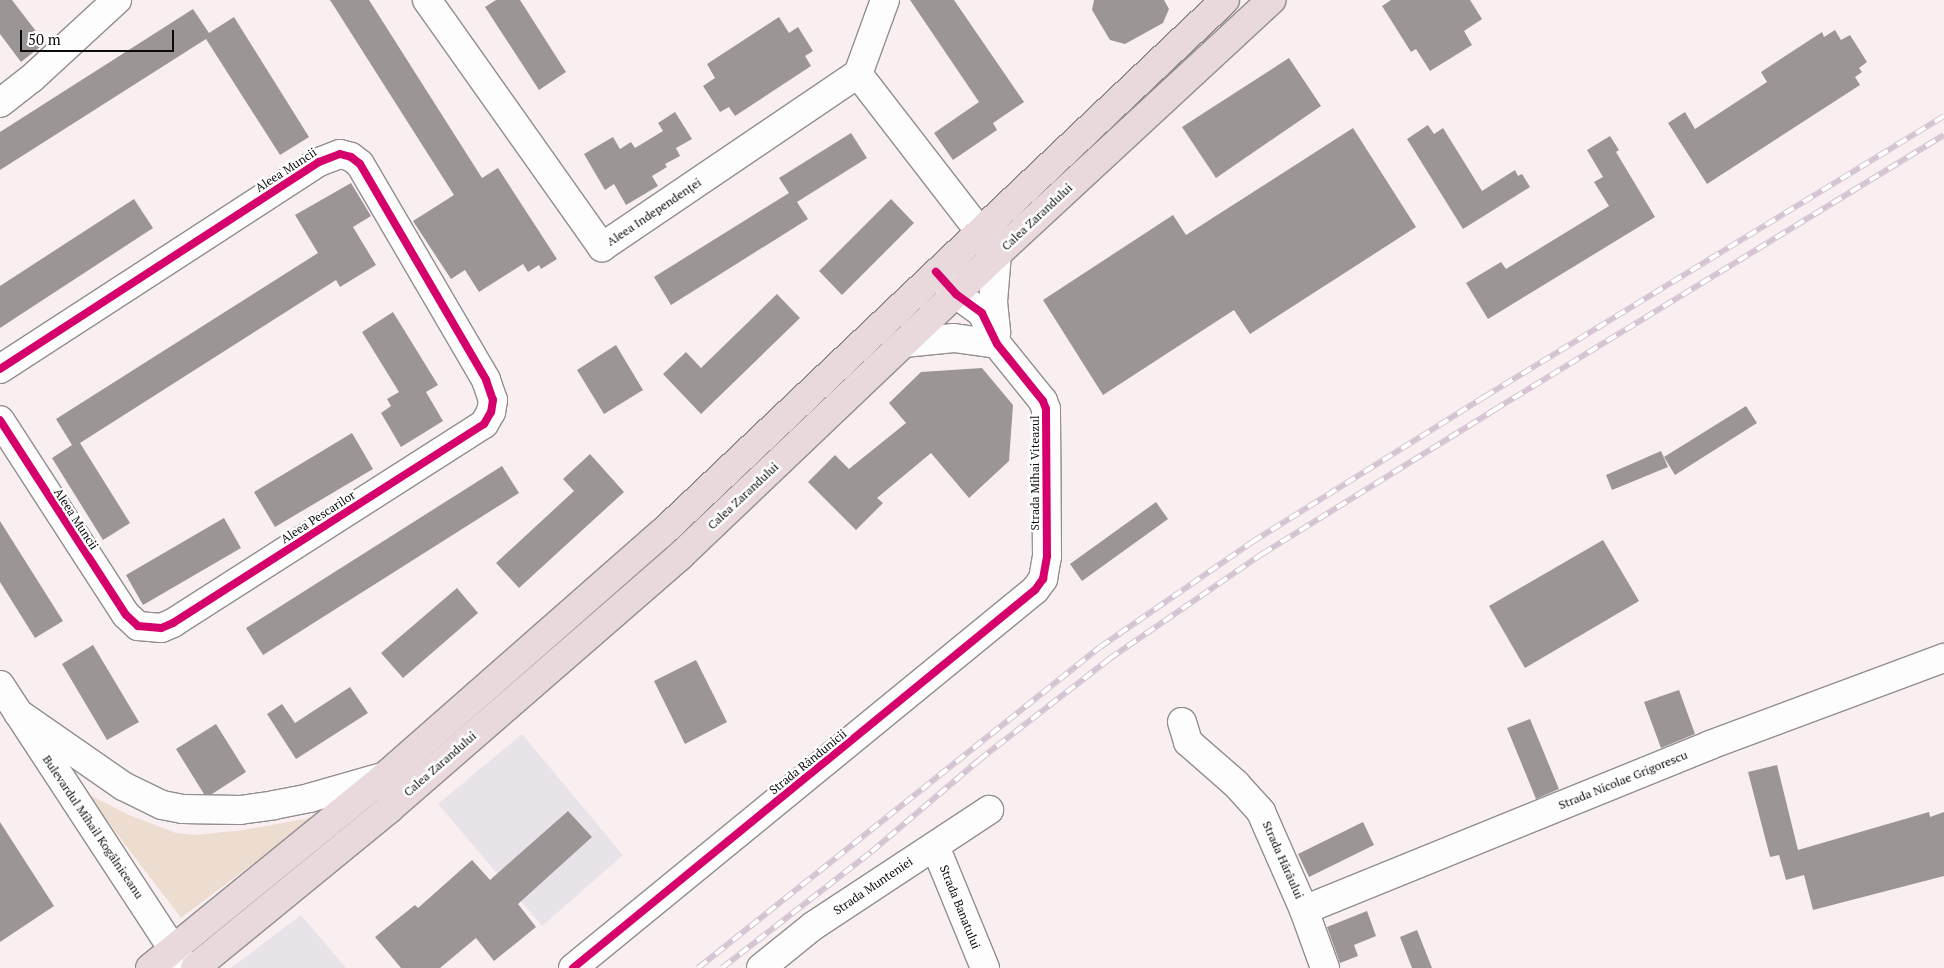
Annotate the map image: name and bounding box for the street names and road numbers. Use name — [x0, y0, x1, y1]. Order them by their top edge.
street label: Aleea Muncii — [253, 145, 319, 195]
street label: Aleea Independenței — [604, 175, 704, 249]
street label: Calea Zarandului — [999, 181, 1075, 253]
street label: Strada Mihai Viteazul — [1028, 415, 1042, 531]
street label: Calea Zarandului — [705, 460, 781, 532]
street label: Aleea Muncii — [51, 486, 101, 552]
street label: Aleea Pescarilor — [278, 488, 358, 546]
street label: Strada Rândunicii — [767, 726, 849, 798]
street label: Calea Zarandului — [401, 729, 479, 799]
street label: Strada Nicolae Grigorescu — [1556, 747, 1690, 813]
street label: Bulevardul Mihail Kogălniceanu — [40, 753, 146, 901]
street label: Strada Hărăului — [1259, 819, 1307, 901]
street label: Strada Munteniei — [831, 854, 915, 918]
street label: Strada Banatului — [937, 863, 983, 951]

